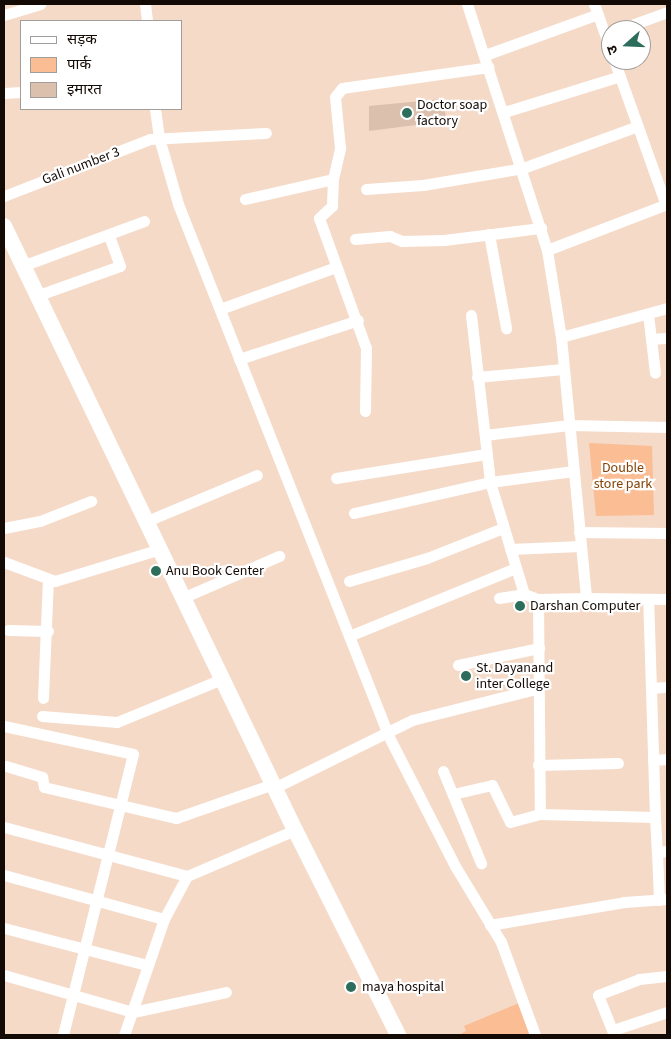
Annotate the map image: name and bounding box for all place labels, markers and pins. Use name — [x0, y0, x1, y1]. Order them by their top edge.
place label: Doctor soap factory — [417, 97, 487, 130]
marker: Doctor soap factory — [401, 107, 413, 119]
place label: Anu Book Center — [166, 563, 264, 579]
marker: Anu Book Center — [150, 565, 162, 577]
place label: Darshan Computer — [530, 598, 640, 614]
marker: Darshan Computer — [514, 600, 526, 612]
place label: St. Dayanand inter College — [476, 660, 553, 692]
marker: St. Dayanand inter College — [460, 670, 472, 682]
place label: maya hospital — [362, 979, 444, 995]
marker: maya hospital — [344, 980, 358, 994]

